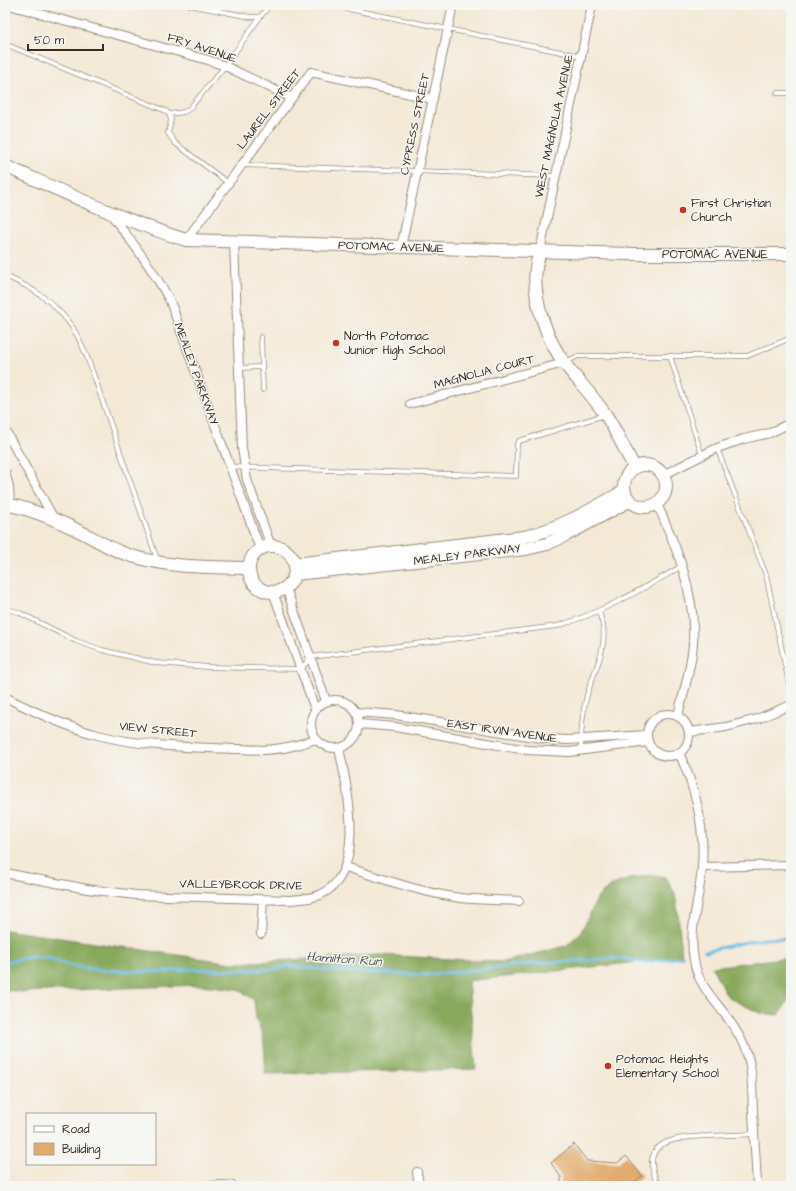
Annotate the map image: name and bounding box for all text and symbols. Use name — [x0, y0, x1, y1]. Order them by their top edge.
scale bar — [28, 26, 103, 52]
street label: FRY AVENUE — [165, 29, 239, 67]
text: 50 m — [34, 32, 65, 49]
street label: WEST MAGNOLIA AVENUE — [530, 53, 578, 199]
street label: LAUREL STREET — [233, 65, 305, 153]
street label: CYPRESS STREET — [396, 71, 434, 177]
place label: First Christian Church — [691, 195, 771, 226]
marker: First Christian Church — [678, 205, 688, 215]
street label: POTOMAC AVENUE — [338, 237, 444, 257]
street label: POTOMAC AVENUE — [662, 246, 768, 263]
street label: MEALEY PARKWAY — [170, 320, 223, 428]
place label: North Potomac Junior High School — [344, 328, 445, 360]
marker: North Potomac Junior High School — [331, 338, 341, 348]
street label: MAGNOLIA COURT — [432, 350, 537, 394]
street label: MEALEY PARKWAY — [412, 540, 522, 570]
street label: EAST IRVIN AVENUE — [446, 715, 558, 747]
street label: VIEW STREET — [118, 717, 198, 743]
street label: VALLEYBROOK DRIVE — [179, 875, 303, 895]
water label: Hamilton Run — [306, 947, 384, 971]
place label: Potomac Heights Elementary School — [616, 1051, 719, 1083]
marker: Potomac Heights Elementary School — [603, 1061, 613, 1071]
legend — [26, 1113, 156, 1165]
text: Road — [62, 1121, 90, 1138]
text: Building — [62, 1141, 100, 1159]

